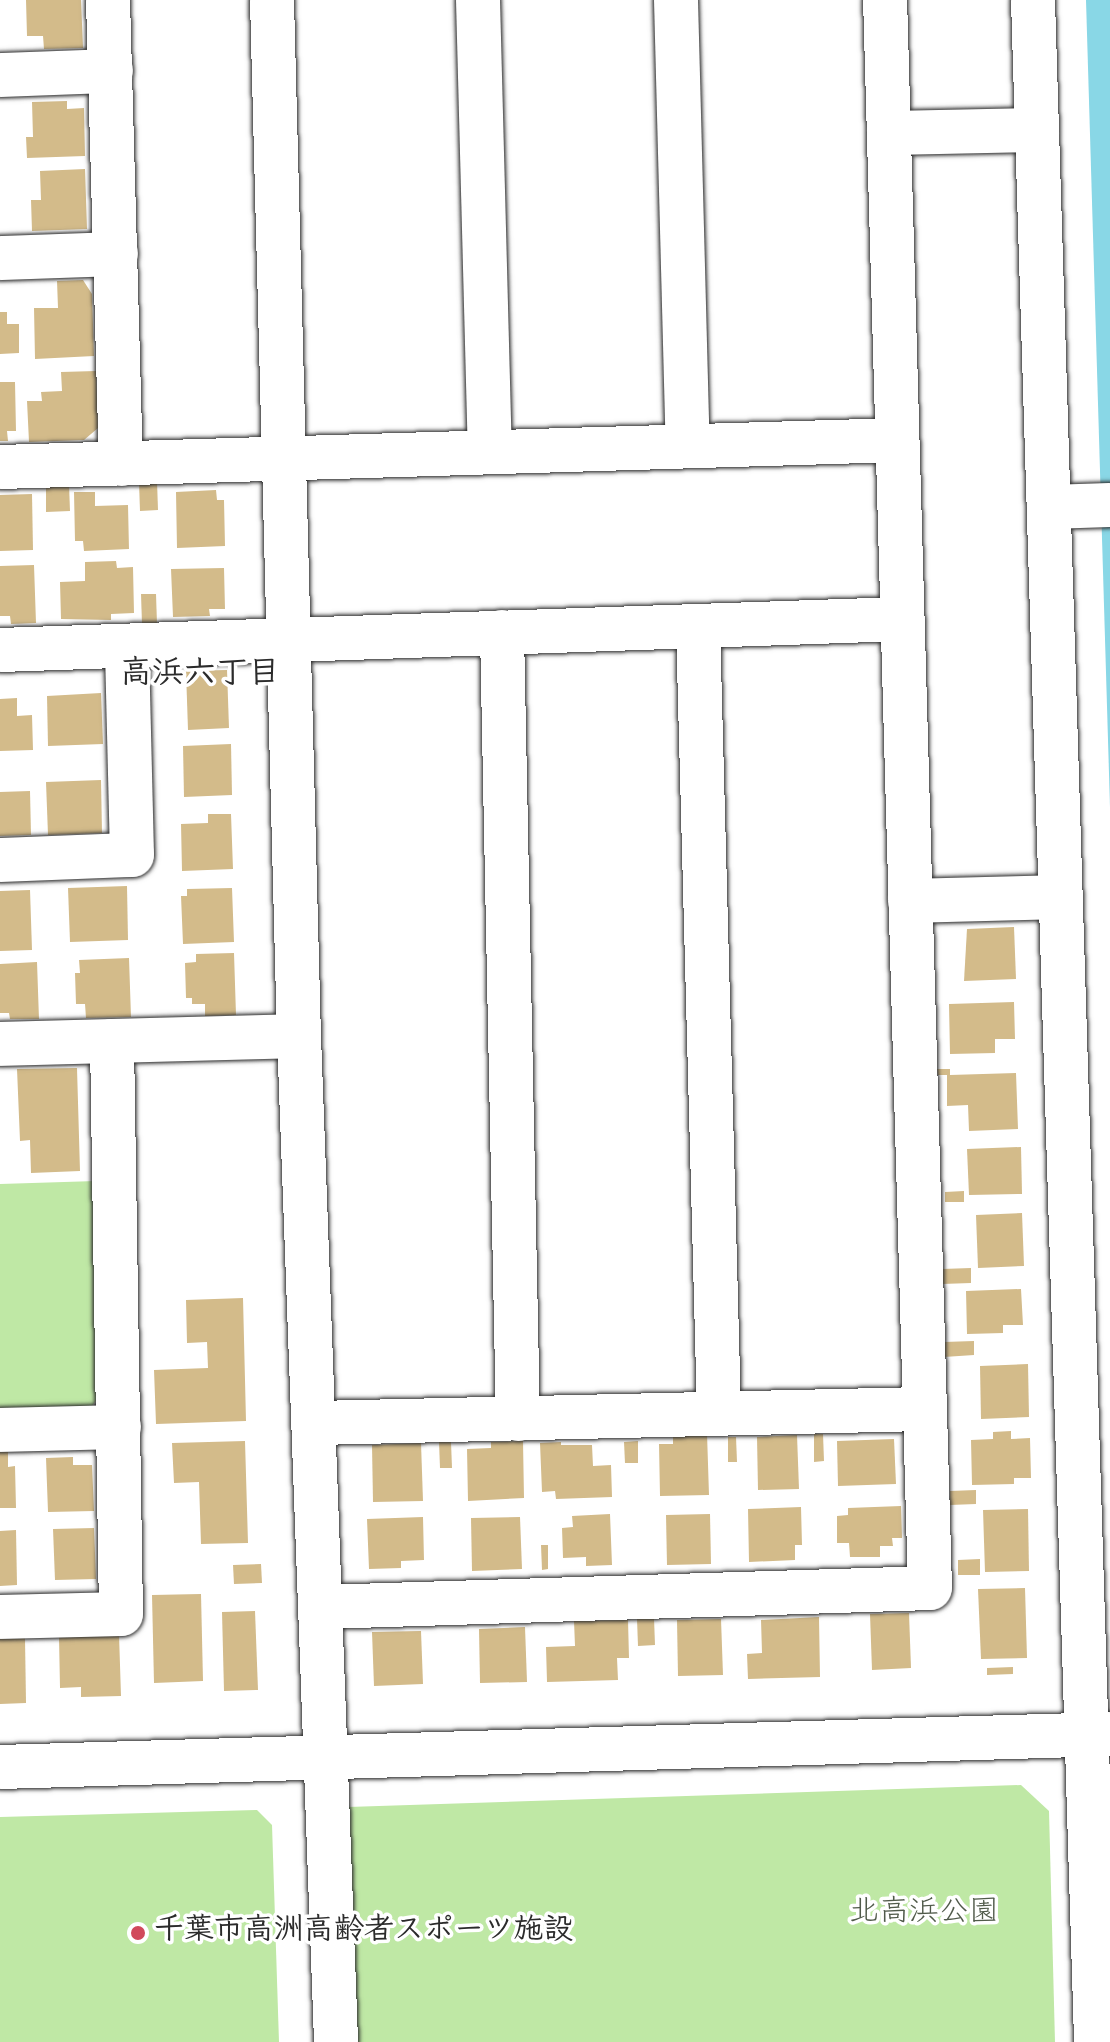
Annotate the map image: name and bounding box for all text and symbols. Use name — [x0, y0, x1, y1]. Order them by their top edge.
district label: 高浜六丁目 — [120, 657, 280, 695]
park label: 北高浜公園 — [849, 1897, 999, 1933]
place label: 千葉市高洲高齢者スポーツ施設 — [154, 1915, 574, 1951]
marker: 千葉市高洲高齢者スポーツ施設 — [129, 1924, 147, 1942]

